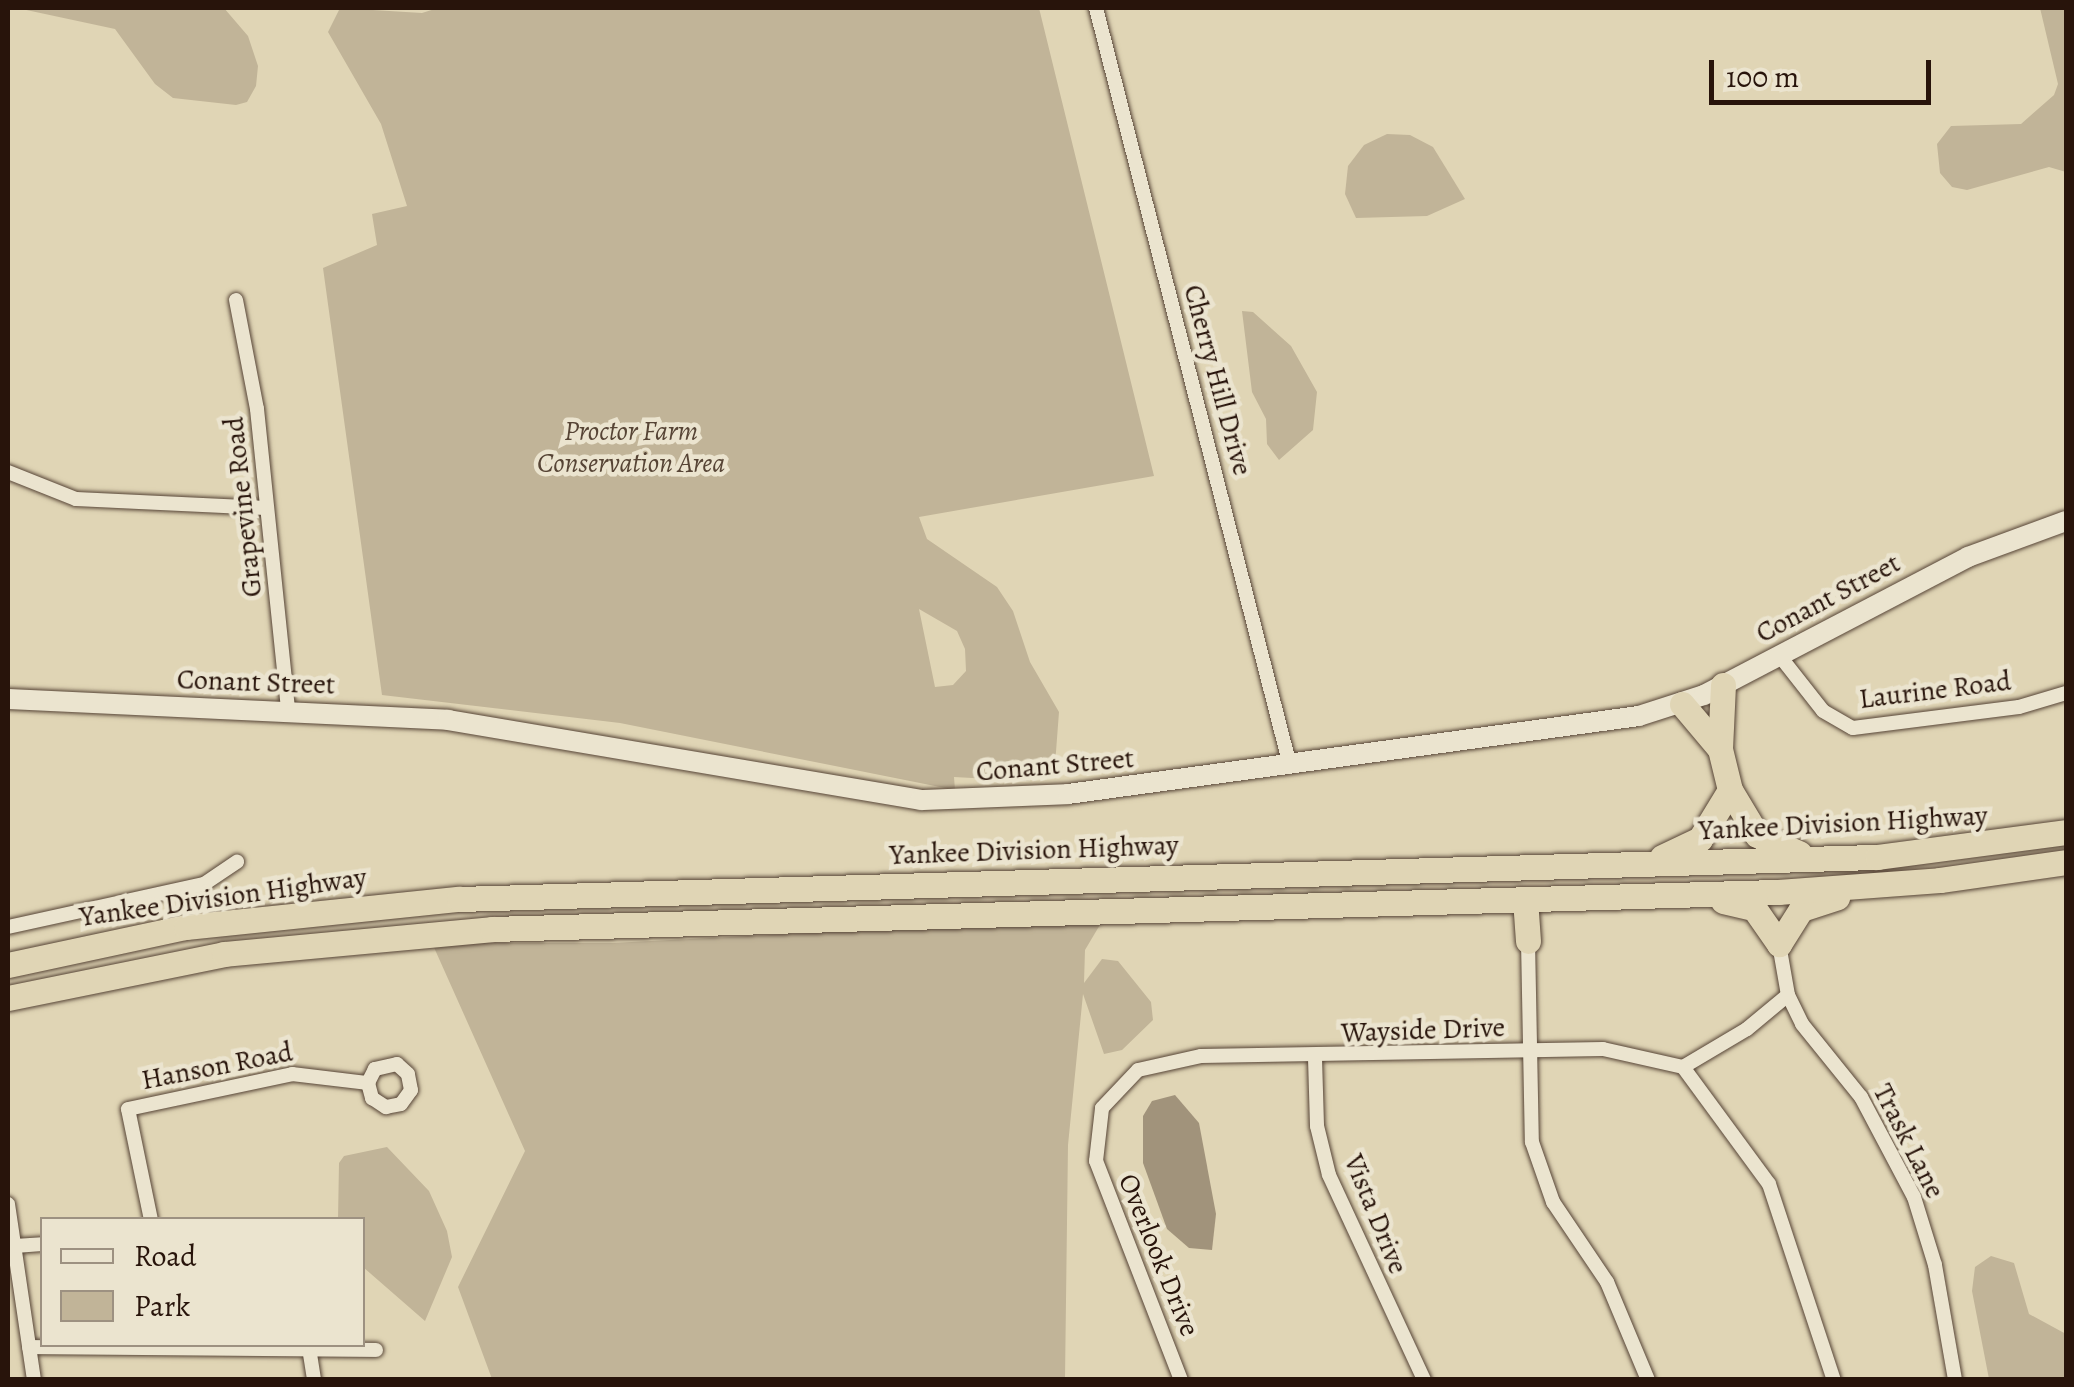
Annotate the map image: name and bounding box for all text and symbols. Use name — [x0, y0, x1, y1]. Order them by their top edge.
scale bar — [1714, 40, 1936, 102]
text: 100 m — [1726, 57, 1799, 97]
street label: Cherry Hill Drive — [1176, 281, 1260, 479]
park label: Proctor Farm Conservation Area — [537, 414, 725, 480]
street label: Grapevine Road — [217, 415, 269, 599]
street label: Conant Street — [1750, 546, 1906, 650]
street label: Conant Street — [176, 662, 336, 702]
street label: Laurine Road — [1857, 664, 2013, 716]
street label: Conant Street — [975, 741, 1135, 789]
street label: Yankee Division Highway — [1698, 799, 1988, 847]
street label: Yankee Division Highway — [889, 828, 1179, 872]
street label: Yankee Division Highway — [77, 860, 369, 934]
street label: Wayside Drive — [1340, 1010, 1506, 1050]
street label: Hanson Road — [139, 1035, 295, 1097]
street label: Trask Lane — [1866, 1078, 1952, 1204]
street label: Vista Drive — [1337, 1149, 1415, 1279]
street label: Overlook Drive — [1111, 1169, 1207, 1341]
legend — [40, 1217, 365, 1347]
text: Road — [134, 1236, 196, 1276]
text: Park — [134, 1286, 190, 1326]

